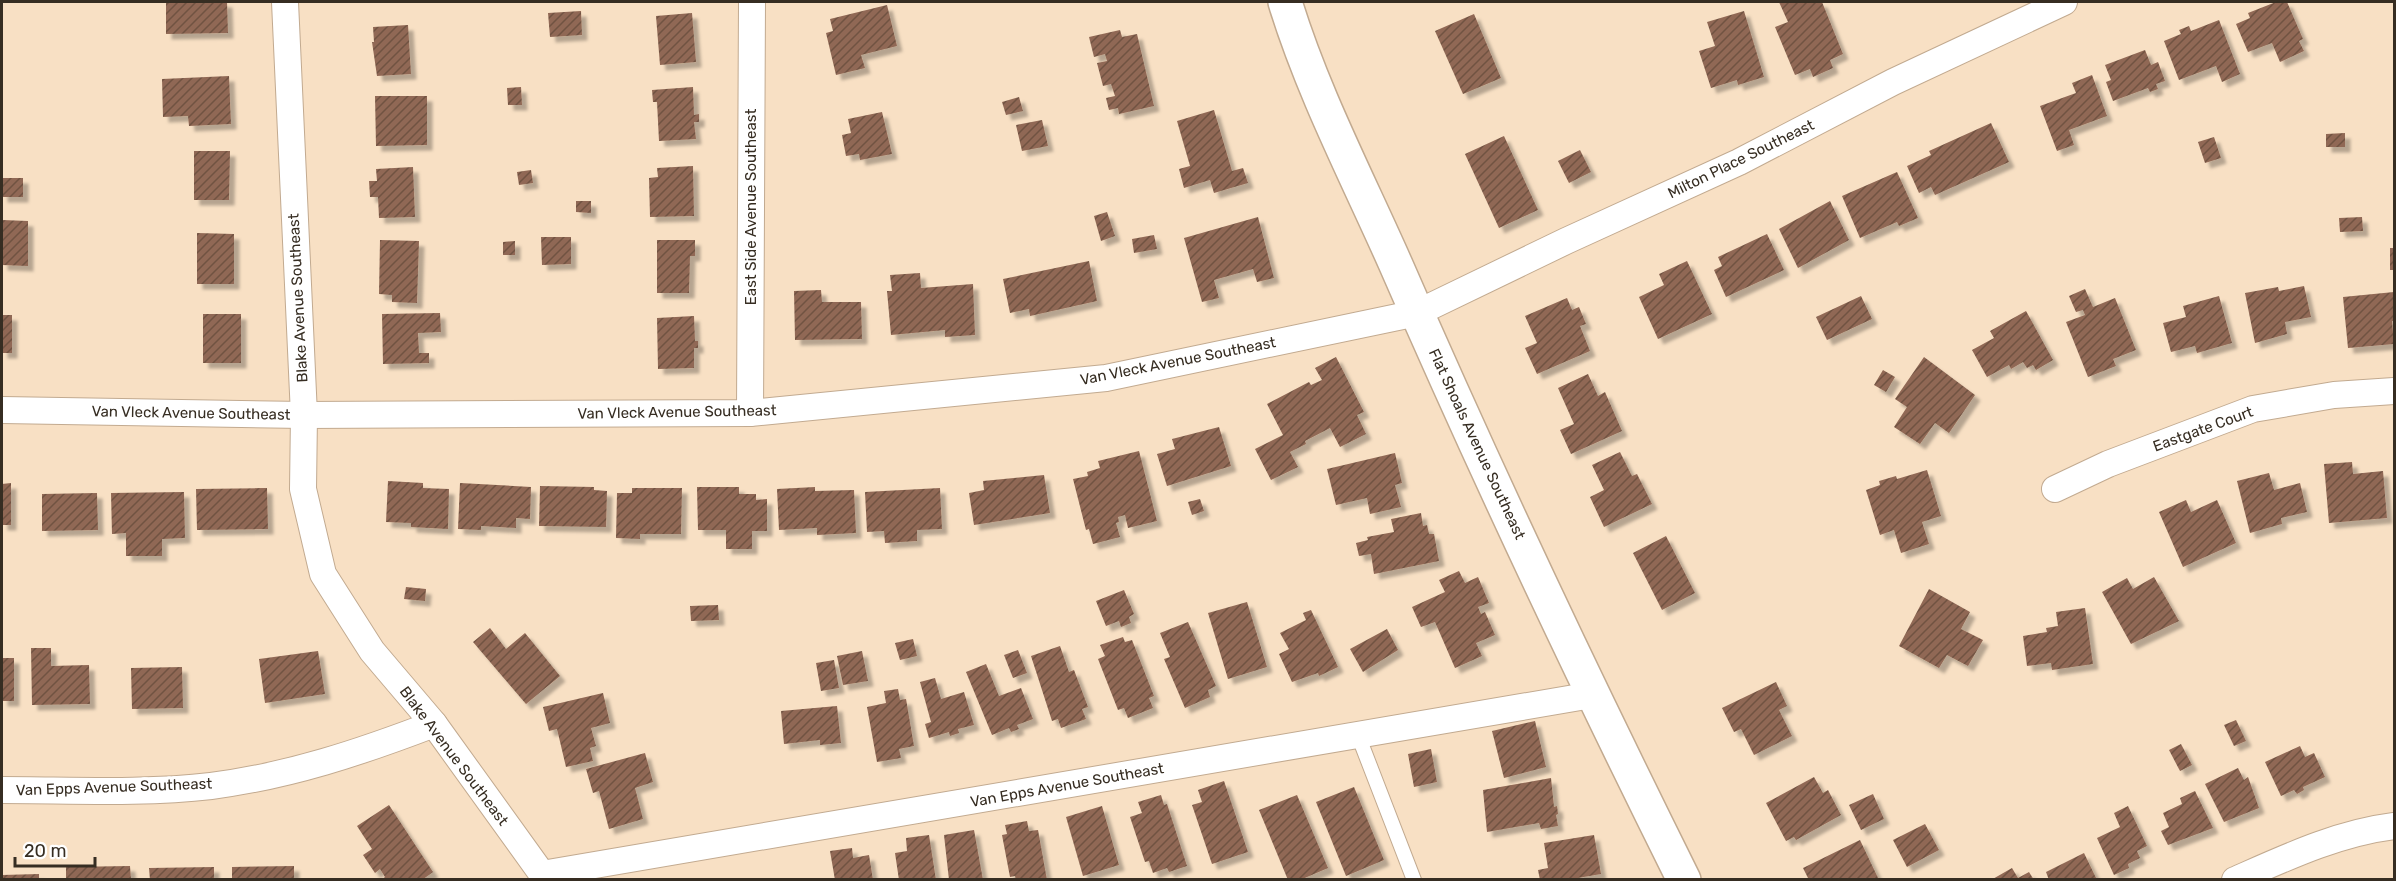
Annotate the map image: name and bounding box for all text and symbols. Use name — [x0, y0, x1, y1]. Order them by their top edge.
street label: East Side Avenue Southeast — [742, 109, 760, 305]
street label: Milton Place Southeast — [1665, 116, 1817, 202]
street label: Blake Avenue Southeast — [285, 213, 311, 383]
street label: Van Vleck Avenue Southeast — [1079, 333, 1278, 389]
street label: Flat Shoals Avenue Southeast — [1425, 346, 1529, 542]
street label: Van Vleck Avenue Southeast — [577, 401, 777, 423]
street label: Van Vleck Avenue Southeast — [91, 402, 291, 424]
street label: Eastgate Court — [2150, 403, 2256, 455]
street label: Blake Avenue Southeast — [396, 683, 512, 829]
street label: Van Epps Avenue Southeast — [969, 759, 1165, 811]
street label: Van Epps Avenue Southeast — [16, 775, 213, 799]
scale bar — [15, 830, 94, 868]
text: 20 m — [24, 840, 66, 862]

